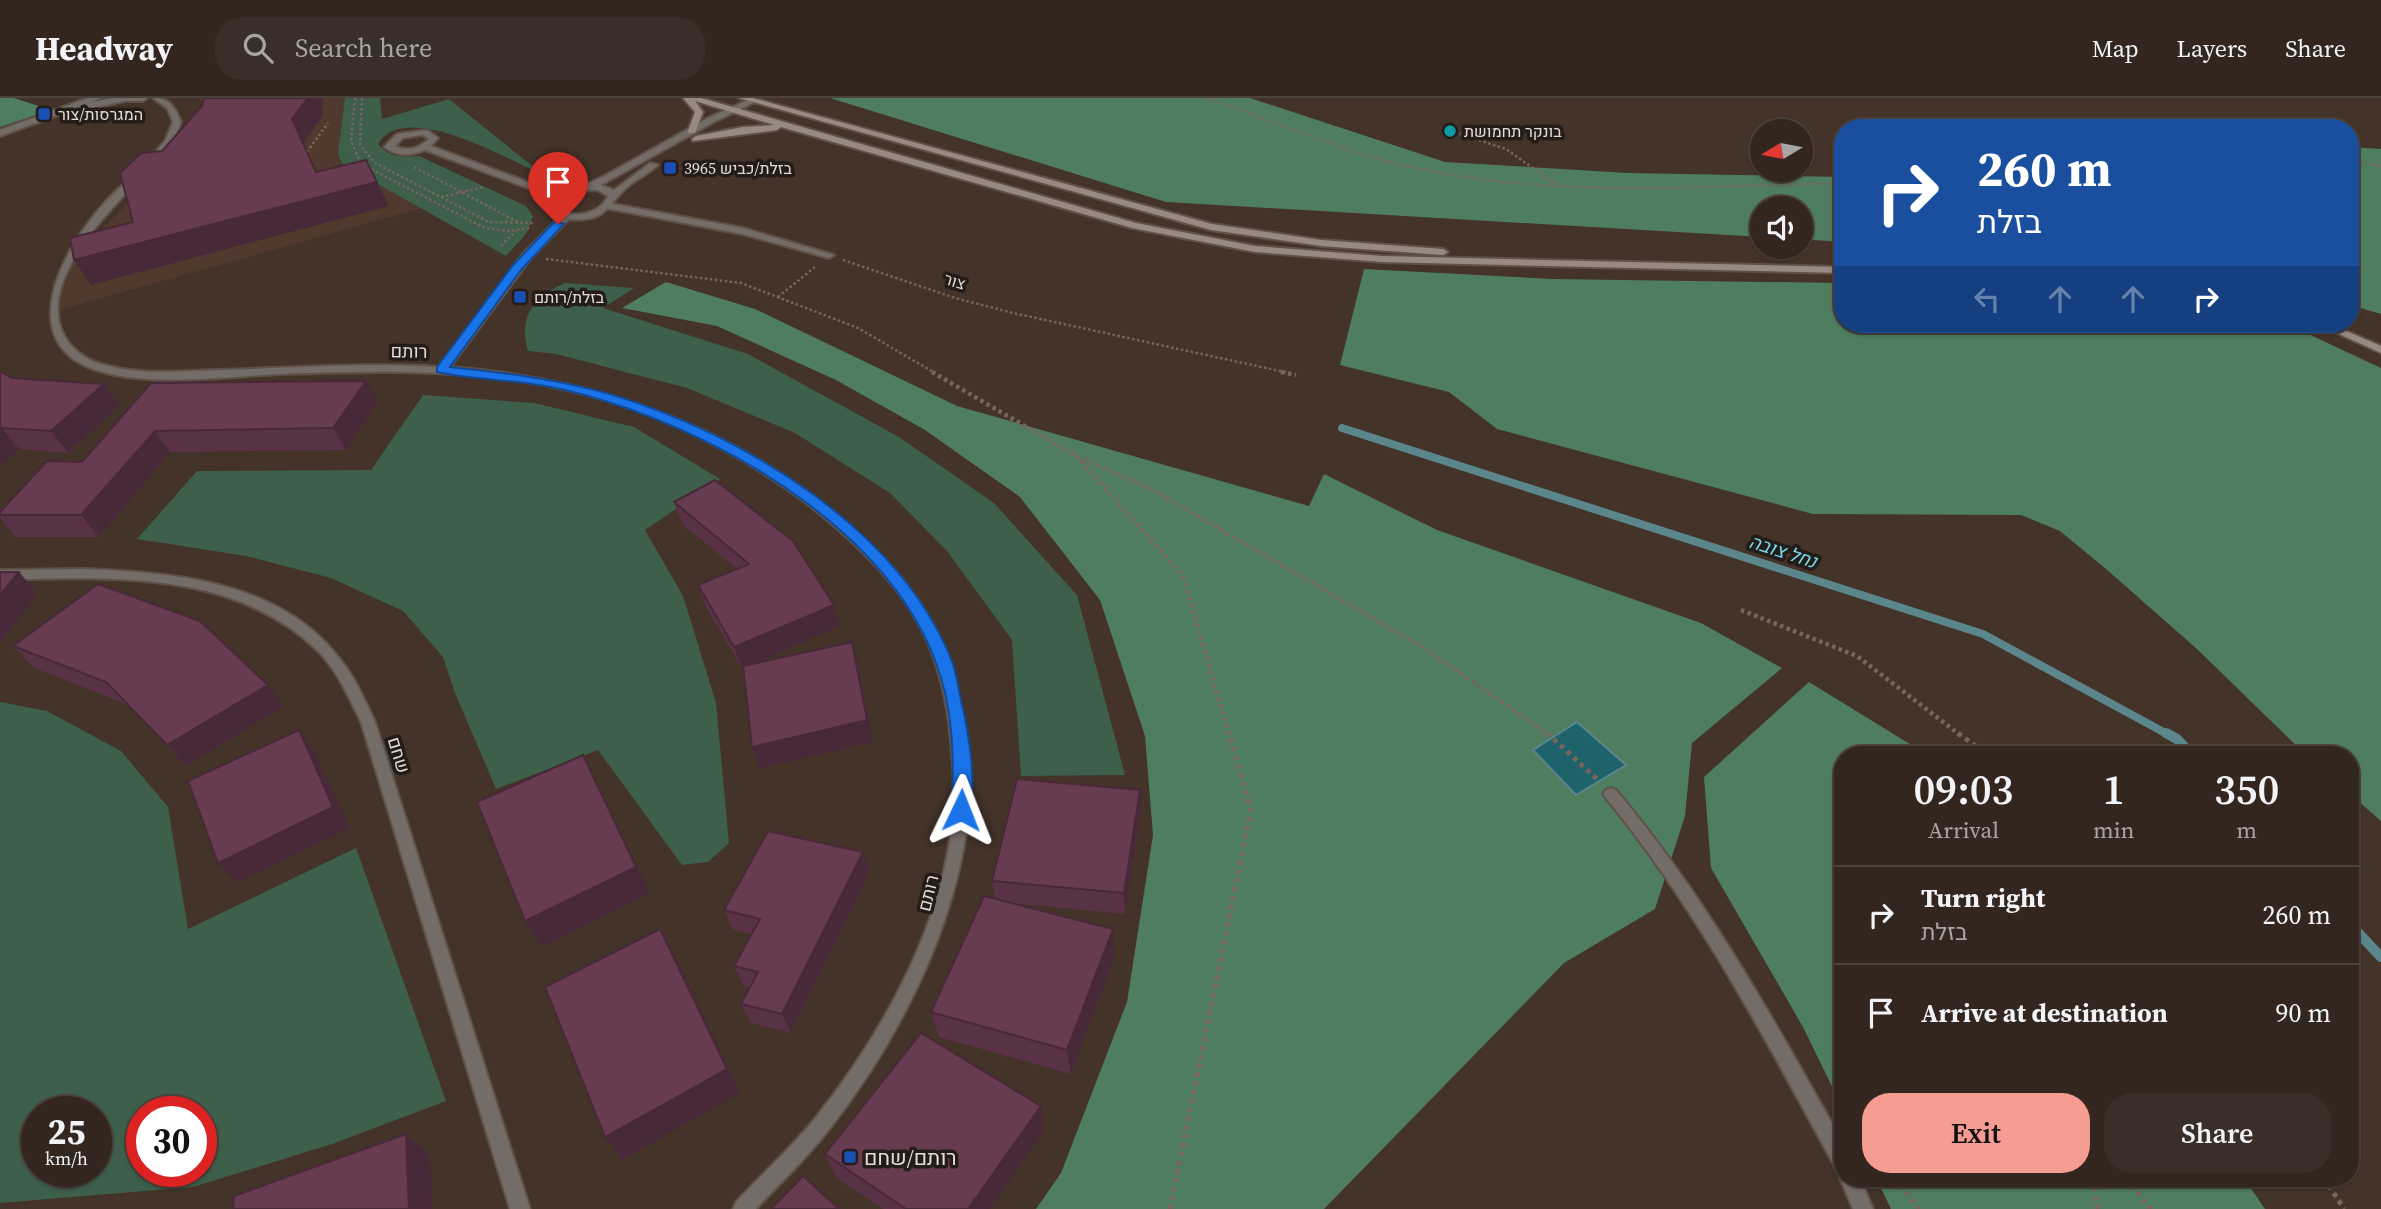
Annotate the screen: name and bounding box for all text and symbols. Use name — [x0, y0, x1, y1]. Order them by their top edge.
search box — [215, 17, 705, 80]
text: Headway — [35, 26, 173, 71]
icon: search — [239, 29, 277, 67]
text: Search here — [295, 30, 432, 66]
text: Map — [2092, 32, 2139, 65]
text: Layers — [2177, 32, 2247, 65]
text: Share — [2285, 32, 2346, 65]
place label: המגרסות/צור — [58, 103, 143, 125]
marker: המגרסות/צור — [36, 106, 52, 122]
north arrow — [1750, 119, 1813, 182]
map controls — [1750, 119, 1813, 259]
place label: בונקר תחמושת — [1464, 120, 1562, 142]
marker: בונקר תחמושת — [1442, 123, 1458, 139]
text: 260 m — [1977, 135, 2112, 202]
icon: right — [1862, 147, 1953, 238]
pin — [528, 152, 588, 224]
place label: בזלת/כביש 3965 — [684, 157, 792, 179]
marker: בזלת/כביש 3965 — [662, 160, 678, 176]
icon: arrive — [539, 163, 577, 201]
button: sound — [1750, 196, 1813, 259]
text: בזלת — [1977, 200, 2042, 244]
street label: צור — [942, 267, 969, 295]
icon: left — [1968, 280, 2006, 318]
icon: ahead — [2041, 280, 2079, 318]
icon: ahead — [2114, 280, 2152, 318]
icon: right — [2187, 280, 2225, 318]
place label: בזלת/רותם — [534, 286, 605, 308]
marker: בזלת/רותם — [512, 289, 528, 305]
street label: רותם — [390, 338, 428, 364]
water label: נחל צובה — [1746, 528, 1821, 574]
street label: שחם — [382, 734, 416, 776]
text: 09:03 — [1913, 760, 2013, 818]
text: 1 — [2103, 760, 2125, 818]
text: 350 — [2214, 760, 2279, 818]
position arrow — [924, 773, 998, 847]
text: Arrival — [1928, 814, 1999, 846]
text: min — [2093, 814, 2134, 846]
text: m — [2236, 814, 2257, 846]
street label: רותם — [911, 872, 945, 914]
text: Turn right — [1921, 880, 2045, 916]
icon: right — [1862, 896, 1900, 934]
text: 260 m — [2263, 897, 2331, 933]
text: בזלת — [1921, 916, 1967, 948]
icon: arrive — [1862, 994, 1900, 1032]
text: Arrive at destination — [1921, 995, 2168, 1031]
text: 90 m — [2276, 995, 2331, 1031]
button: Exit — [1862, 1093, 2090, 1173]
button: Share — [2104, 1093, 2331, 1173]
speed limit sign: 30 — [126, 1096, 217, 1187]
text: 25 — [48, 1108, 85, 1156]
place label: רותם/שחם — [864, 1143, 957, 1172]
text: km/h — [45, 1146, 88, 1171]
marker: רותם/שחם — [842, 1149, 858, 1165]

